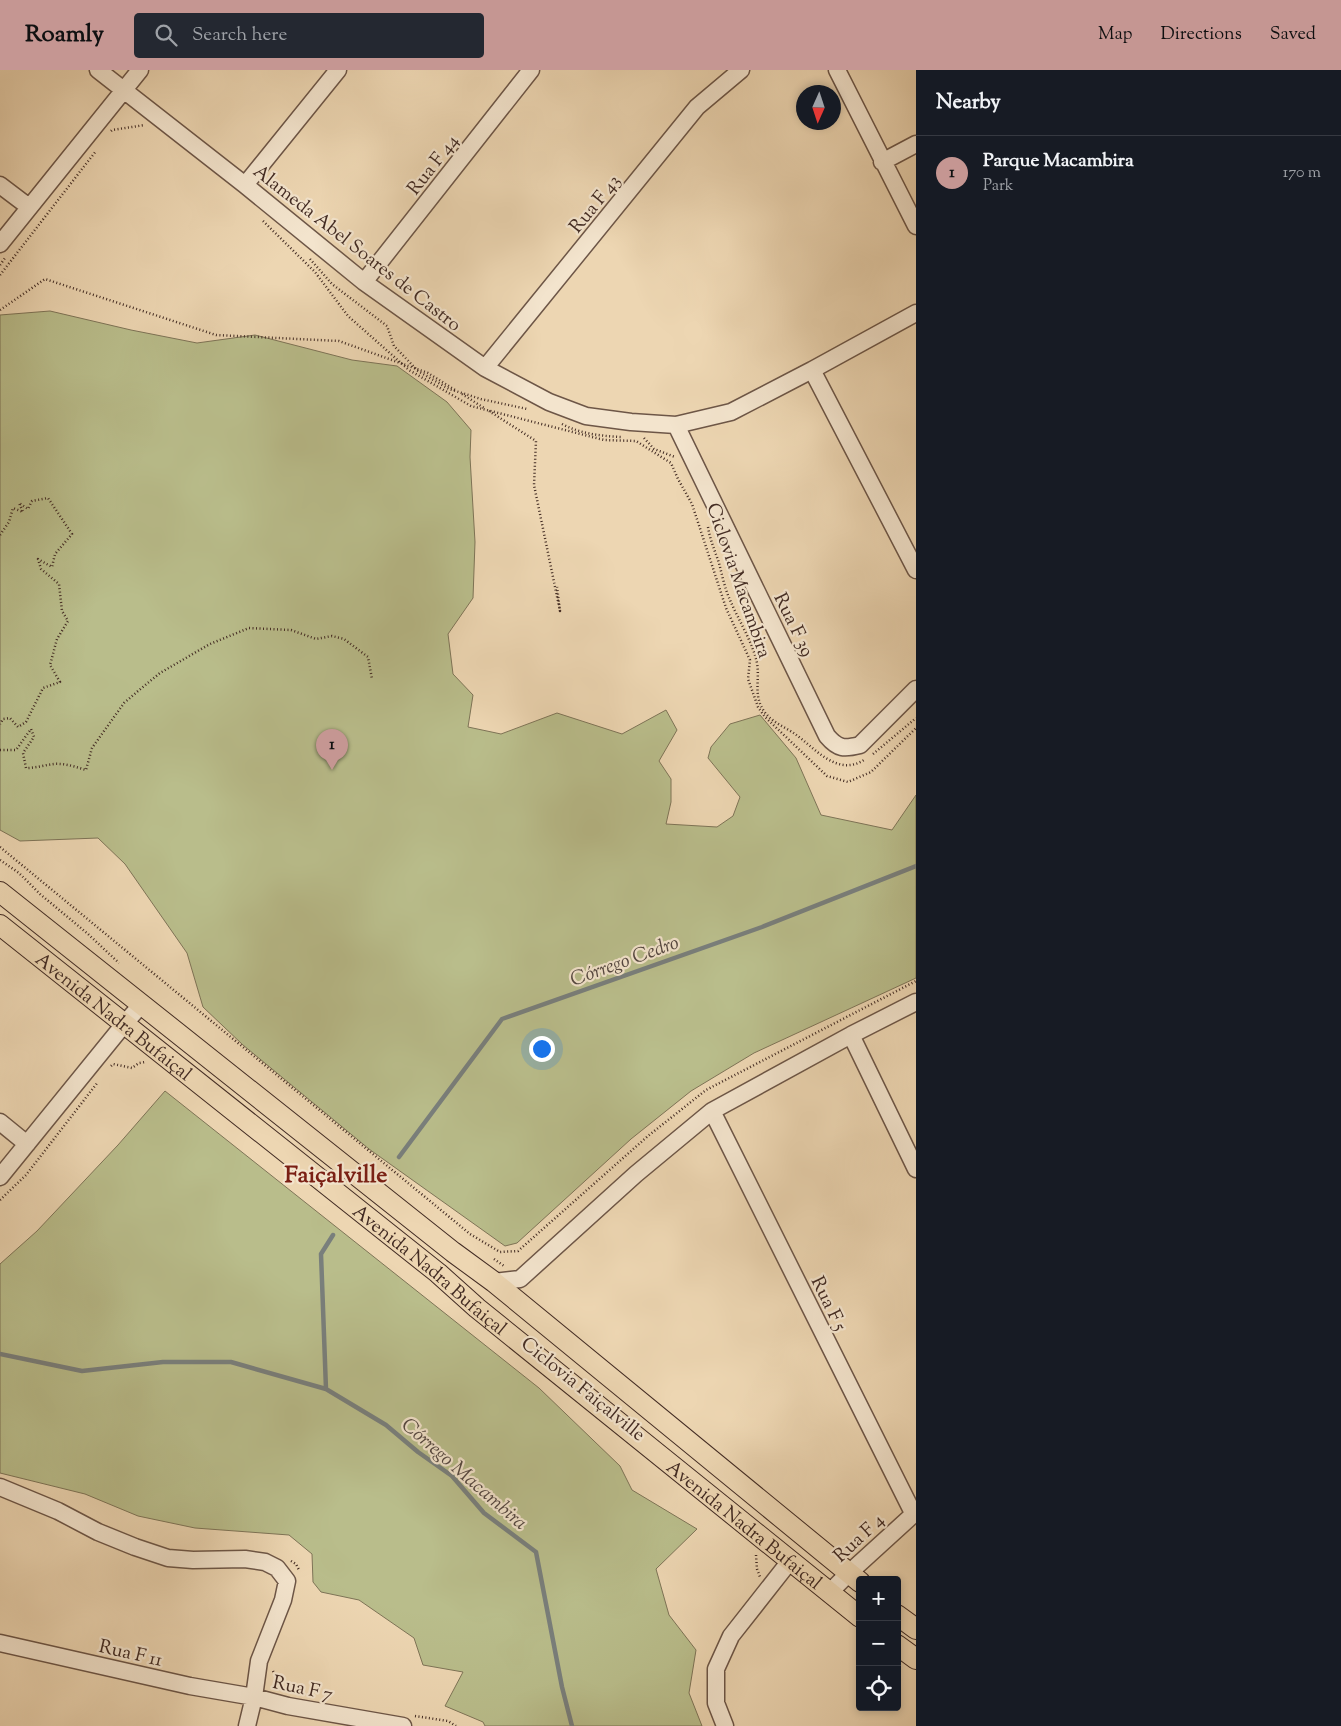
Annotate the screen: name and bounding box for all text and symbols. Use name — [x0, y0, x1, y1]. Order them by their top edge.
search box — [134, 13, 484, 58]
text: Roamly — [25, 18, 104, 52]
icon: search — [152, 21, 180, 49]
text: Search here — [192, 22, 287, 49]
text: Map — [1098, 22, 1133, 48]
text: Directions — [1161, 22, 1242, 48]
text: Saved — [1270, 22, 1316, 48]
north arrow — [796, 85, 841, 130]
text: Nearby — [936, 88, 1001, 118]
street label: Rua F 44 — [402, 129, 467, 202]
text: Parque Macambira — [983, 148, 1134, 175]
street label: Alameda Abel Soares de Castro — [247, 159, 466, 339]
text: 1 — [949, 162, 955, 185]
text: 170 m — [1283, 162, 1321, 185]
street label: Rua F 43 — [564, 169, 628, 240]
text: Park — [983, 175, 1014, 198]
street label: Ciclovia Macambira — [698, 500, 777, 662]
street label: Rua F 39 — [766, 589, 820, 662]
pin: 1 — [316, 729, 348, 770]
water label: Córrego Cedro — [567, 929, 683, 995]
street label: Avenida Nadra Bufaiçal — [29, 947, 197, 1088]
your location — [529, 1036, 555, 1062]
district label: Faiçalville — [285, 1159, 387, 1193]
street label: Avenida Nadra Bufaiçal — [346, 1199, 512, 1343]
street label: Rua F 5 — [803, 1272, 853, 1336]
street label: Ciclovia Faiçalville — [514, 1331, 651, 1449]
water label: Córrego Macambira — [394, 1412, 533, 1538]
street label: Avenida Nadra Bufaiçal — [660, 1455, 827, 1597]
street label: Rua F 4 — [828, 1508, 892, 1570]
map controls — [856, 1576, 901, 1711]
button: + — [856, 1576, 901, 1621]
button: − — [856, 1621, 901, 1666]
street label: Rua F 11 — [96, 1634, 165, 1675]
button: locate — [856, 1666, 901, 1711]
street label: Rua F 7 — [270, 1670, 336, 1709]

